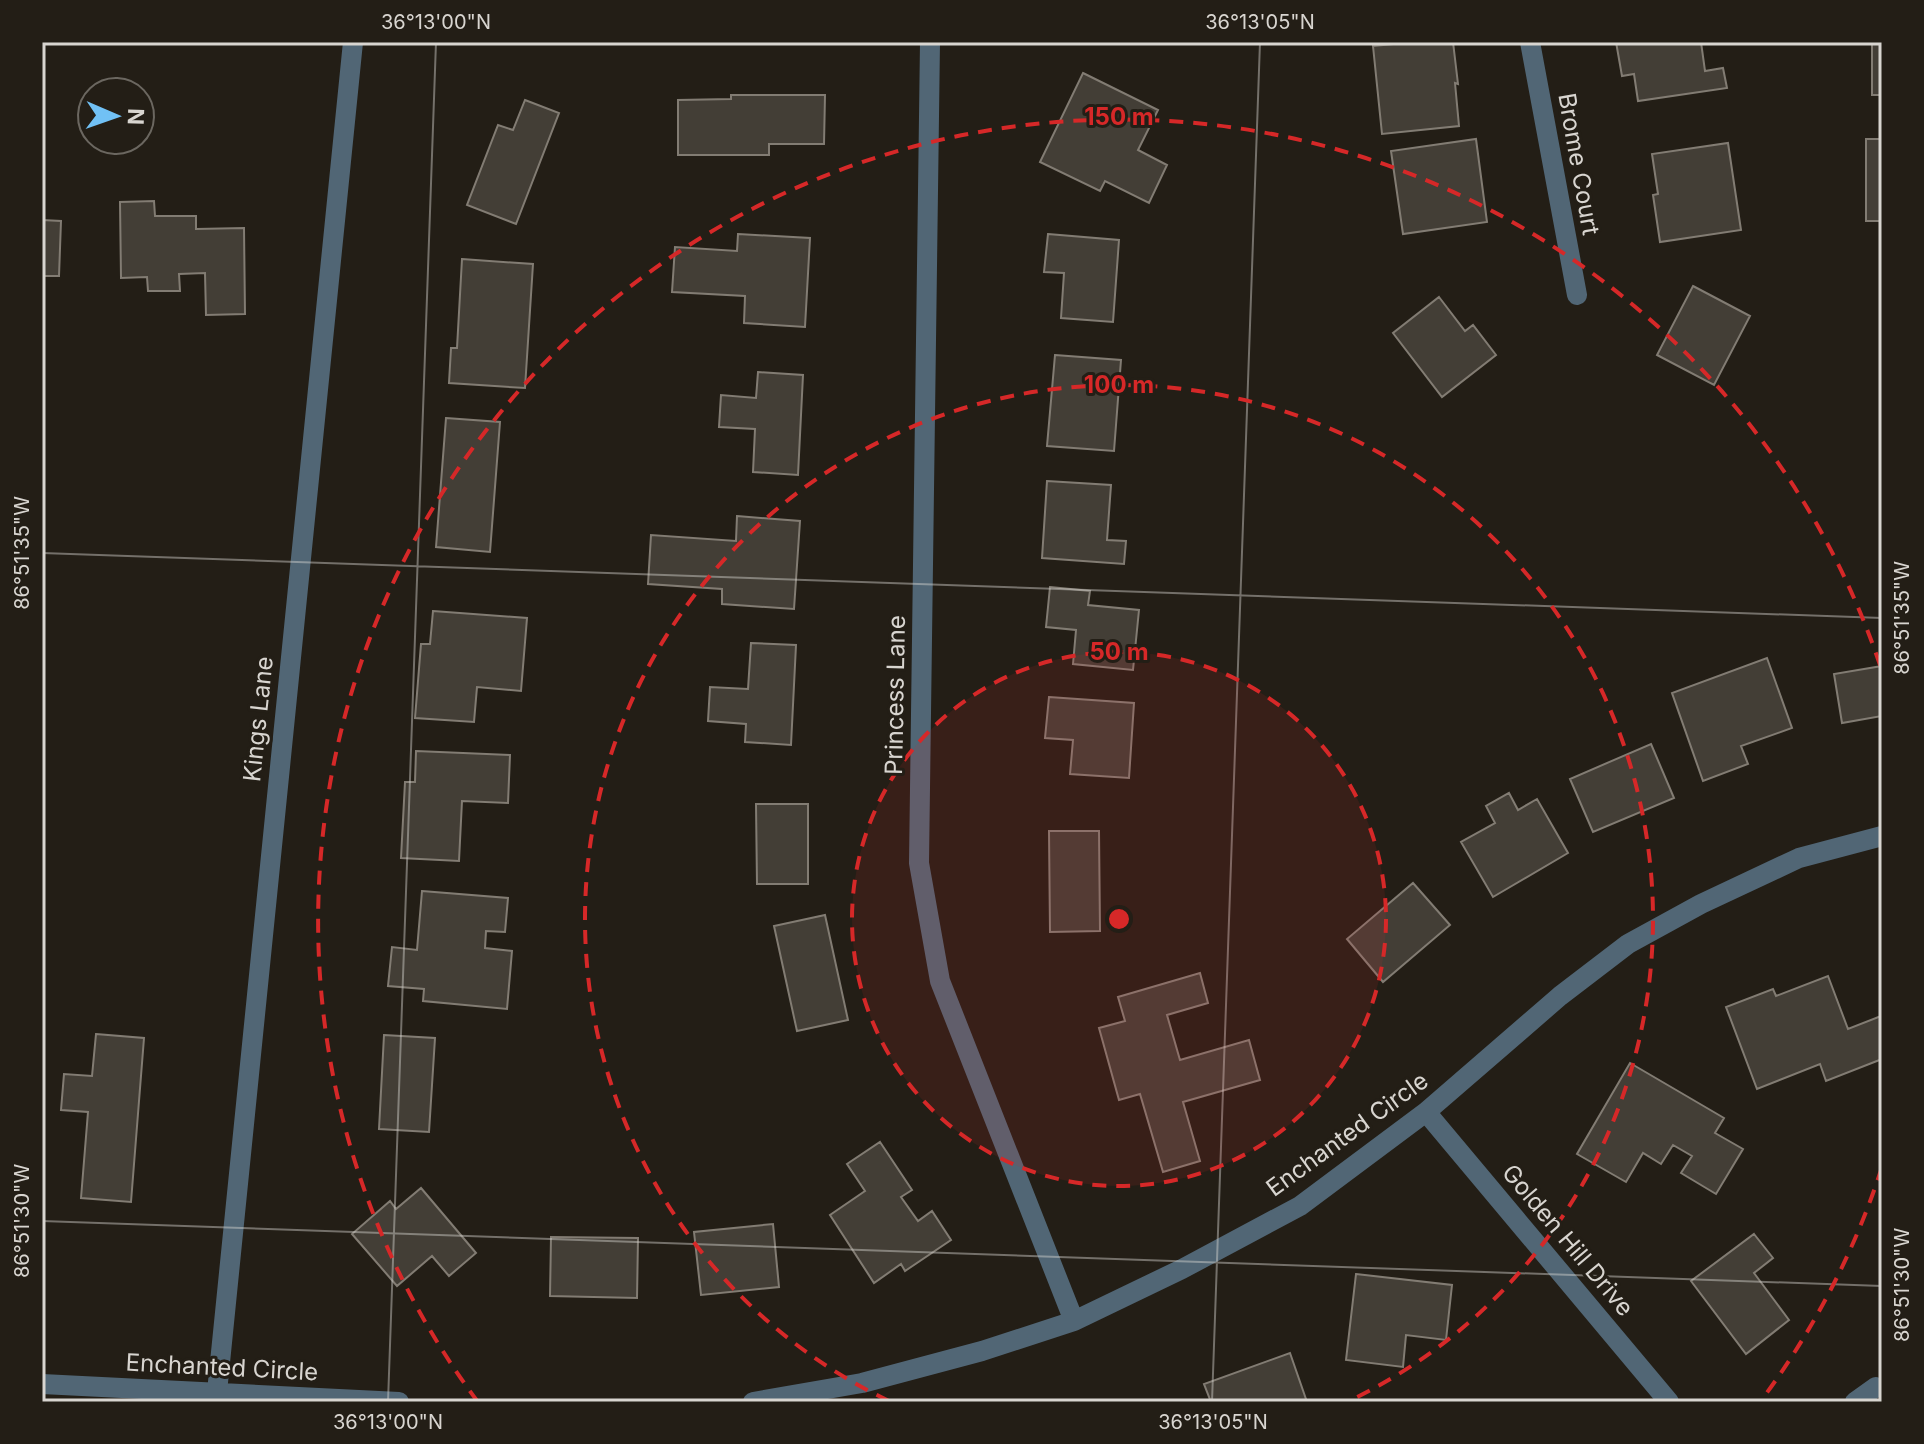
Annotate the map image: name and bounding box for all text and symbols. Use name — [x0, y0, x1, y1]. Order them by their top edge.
text: 36°13'00"N — [381, 10, 491, 34]
text: 36°13'05"N — [1205, 10, 1315, 34]
north arrow — [76, 76, 156, 156]
street label: Brome Court — [1552, 91, 1606, 238]
text: 150 m — [1084, 102, 1154, 131]
text: N — [123, 108, 149, 126]
text: 100 m — [1084, 370, 1154, 399]
text: 86°51'35"W — [10, 496, 34, 610]
text: 86°51'35"W — [1890, 561, 1914, 675]
street label: Princess Lane — [879, 615, 911, 775]
text: 50 m — [1089, 637, 1149, 666]
street label: Kings Lane — [237, 655, 279, 783]
centre of rings — [1105, 905, 1133, 933]
street label: Enchanted Circle — [1261, 1066, 1433, 1202]
street label: Golden Hill Drive — [1496, 1158, 1640, 1322]
text: 86°51'30"W — [10, 1164, 34, 1278]
text: 86°51'30"W — [1890, 1228, 1914, 1342]
street label: Enchanted Circle — [125, 1347, 319, 1387]
text: 36°13'00"N — [333, 1410, 443, 1434]
text: 36°13'05"N — [1158, 1410, 1268, 1434]

